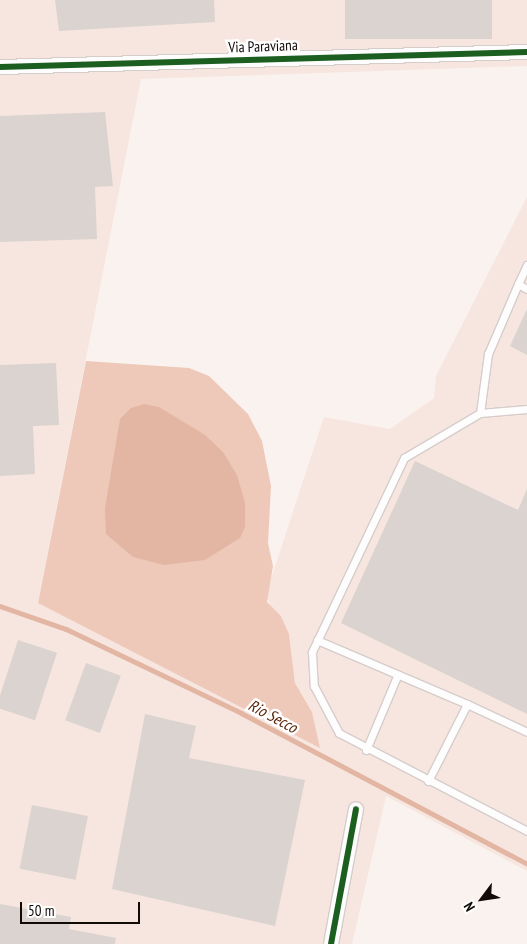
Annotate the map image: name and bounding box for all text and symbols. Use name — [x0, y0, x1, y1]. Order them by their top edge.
street label: Via Paraviana — [228, 36, 298, 56]
water label: Rio Secco — [245, 695, 301, 737]
north arrow — [457, 874, 507, 924]
scale bar — [22, 892, 142, 924]
text: N — [459, 899, 479, 915]
text: 50 m — [28, 901, 54, 920]

